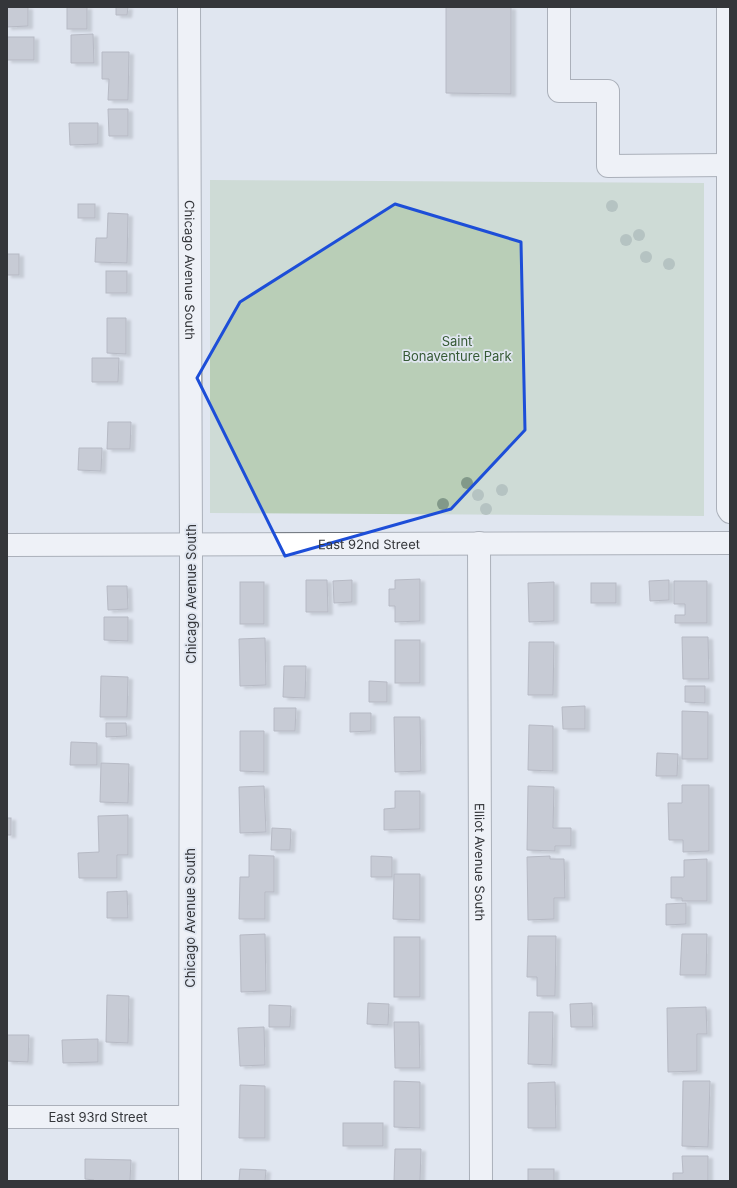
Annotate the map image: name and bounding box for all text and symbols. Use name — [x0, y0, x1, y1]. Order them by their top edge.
street label: Chicago Avenue South — [182, 200, 198, 340]
park label: Saint Bonaventure Park — [402, 333, 512, 364]
street label: Chicago Avenue South — [183, 524, 199, 664]
street label: East 92nd Street — [318, 536, 420, 552]
street label: Elliot Avenue South — [472, 803, 488, 921]
street label: Chicago Avenue South — [182, 848, 198, 988]
street label: East 93rd Street — [48, 1109, 148, 1125]

